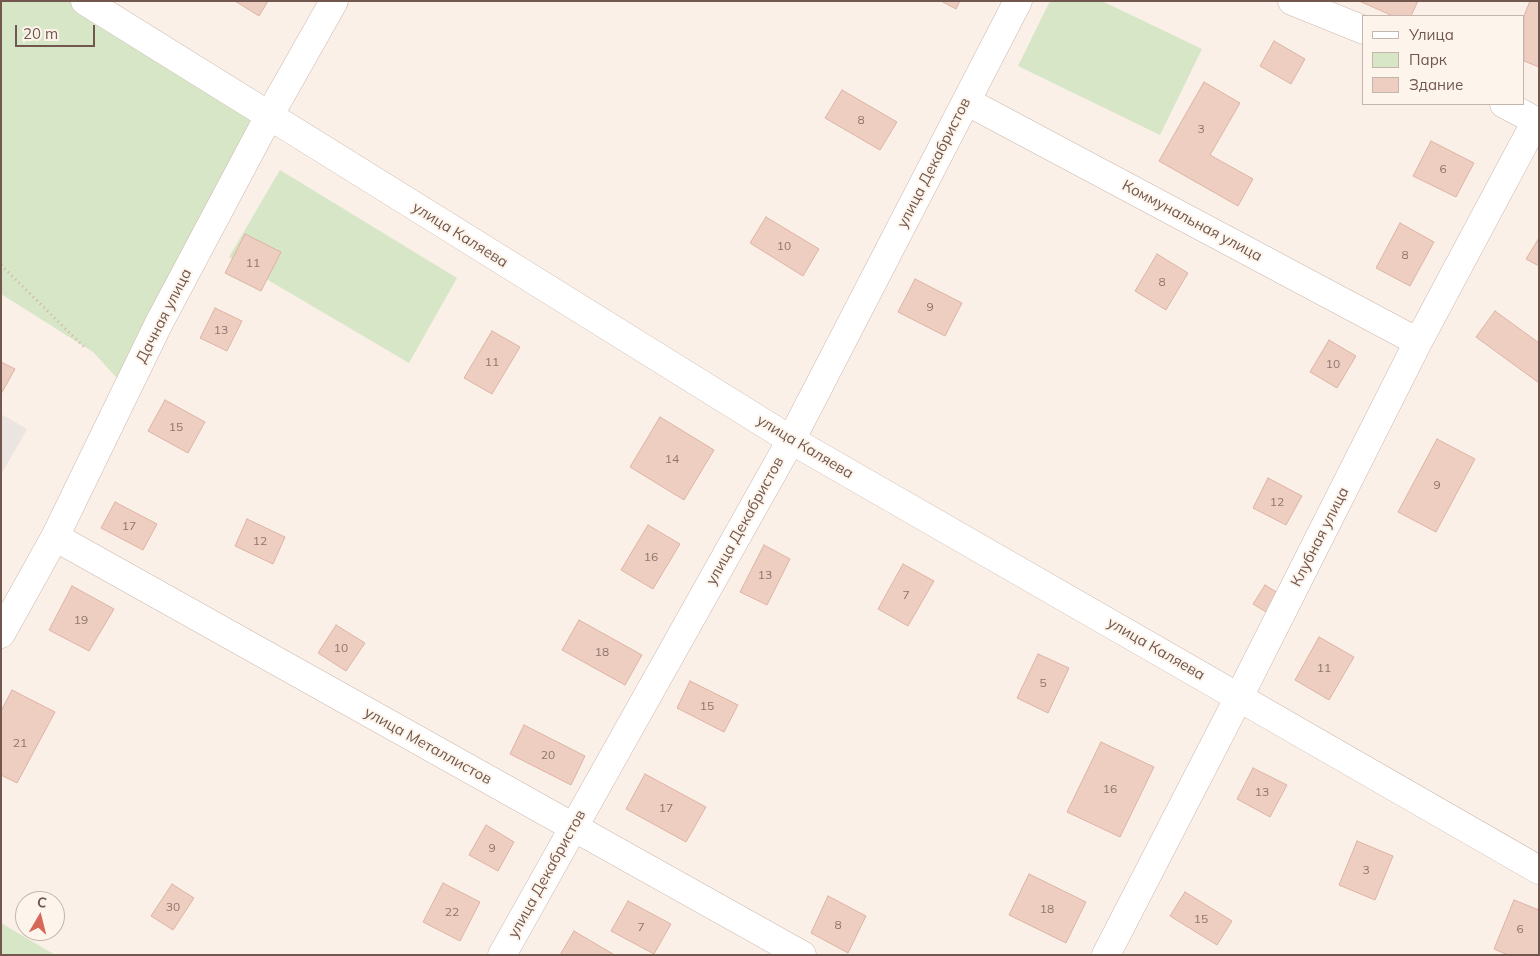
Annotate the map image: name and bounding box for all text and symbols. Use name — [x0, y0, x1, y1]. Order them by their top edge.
scale bar — [18, 15, 98, 47]
legend — [1362, 15, 1525, 105]
text: 20 m — [23, 24, 58, 43]
text: Улица — [1409, 25, 1454, 44]
text: Парк — [1409, 50, 1447, 69]
text: Здание — [1409, 75, 1463, 94]
street label: улица Декабристов — [893, 95, 975, 231]
house number: 8 — [857, 113, 865, 127]
house number: 3 — [1197, 122, 1205, 136]
house number: 6 — [1439, 162, 1447, 176]
street label: Коммунальная улица — [1119, 176, 1265, 266]
street label: улица Каляева — [409, 198, 511, 272]
house number: 10 — [777, 239, 791, 253]
house number: 8 — [1401, 248, 1409, 262]
house number: 11 — [246, 256, 260, 270]
street label: Дачная улица — [132, 266, 196, 366]
house number: 8 — [1158, 275, 1166, 289]
house number: 9 — [926, 300, 934, 314]
house number: 13 — [214, 323, 228, 337]
house number: 11 — [485, 355, 499, 369]
house number: 10 — [1326, 357, 1340, 371]
street label: улица Каляева — [753, 411, 857, 483]
house number: 15 — [169, 420, 183, 434]
house number: 14 — [665, 452, 679, 466]
street label: улица Декабристов — [702, 454, 788, 588]
house number: 9 — [1433, 478, 1441, 492]
street label: Клубная улица — [1287, 484, 1353, 590]
house number: 12 — [1270, 495, 1284, 509]
house number: 17 — [122, 519, 136, 533]
house number: 12 — [253, 534, 267, 548]
house number: 16 — [644, 550, 658, 564]
house number: 13 — [758, 568, 772, 582]
house number: 7 — [902, 588, 910, 602]
house number: 19 — [74, 613, 88, 627]
street label: улица Каляева — [1104, 614, 1208, 684]
house number: 10 — [334, 641, 348, 655]
house number: 18 — [595, 645, 609, 659]
house number: 11 — [1317, 661, 1331, 675]
house number: 5 — [1039, 676, 1047, 690]
house number: 15 — [700, 699, 714, 713]
street label: улица Металлистов — [361, 704, 495, 788]
house number: 21 — [13, 736, 27, 750]
house number: 20 — [541, 748, 555, 762]
house number: 16 — [1103, 782, 1117, 796]
house number: 13 — [1255, 785, 1269, 799]
house number: 17 — [659, 801, 673, 815]
street label: улица Декабристов — [504, 807, 590, 941]
house number: 9 — [488, 841, 496, 855]
house number: 3 — [1362, 863, 1370, 877]
north arrow — [15, 891, 65, 941]
text: С — [36, 893, 48, 912]
house number: 30 — [166, 900, 180, 914]
house number: 18 — [1040, 902, 1054, 916]
house number: 22 — [445, 905, 459, 919]
house number: 15 — [1194, 912, 1208, 926]
house number: 8 — [834, 918, 842, 932]
house number: 7 — [637, 920, 645, 934]
house number: 6 — [1516, 922, 1524, 936]

